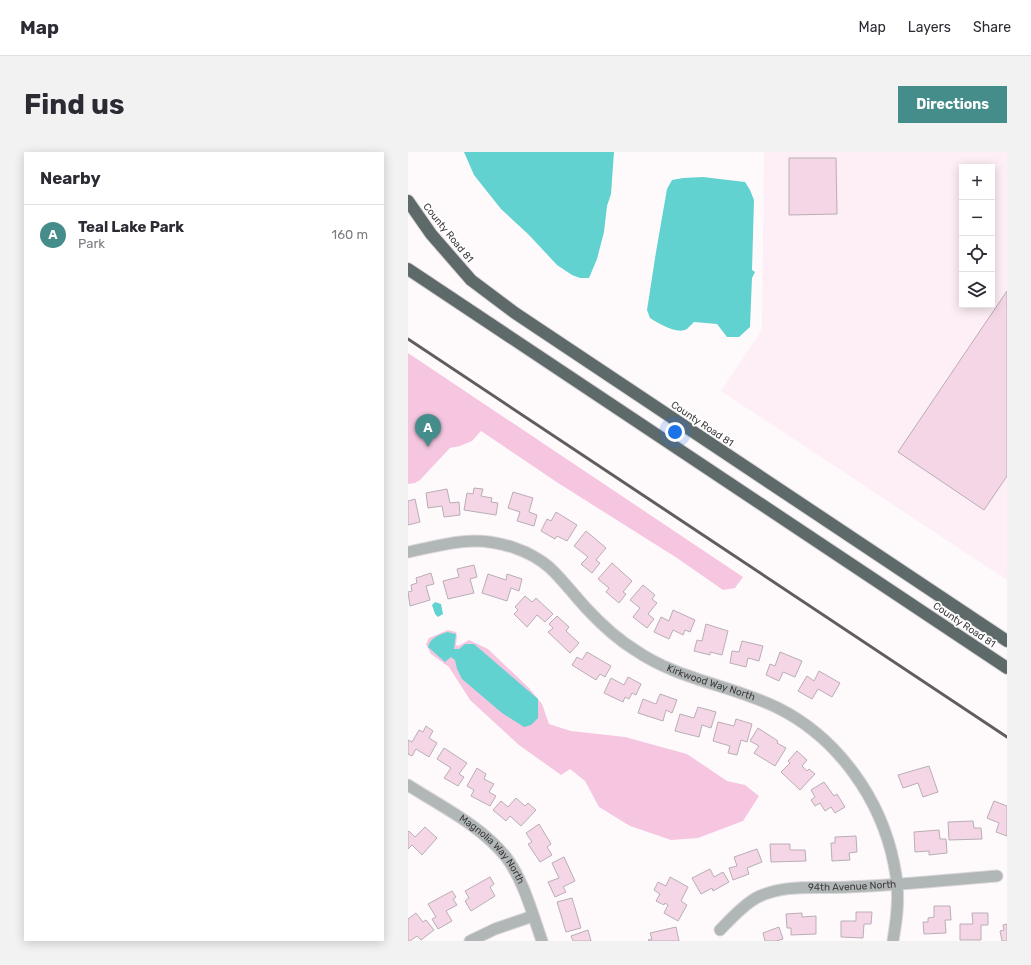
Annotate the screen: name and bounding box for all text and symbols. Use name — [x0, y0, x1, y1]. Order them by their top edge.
text: Map — [20, 16, 59, 39]
text: Map — [859, 19, 886, 36]
text: Layers — [908, 19, 951, 36]
text: Share — [973, 19, 1011, 36]
button: Directions — [898, 86, 1007, 123]
text: Find us — [24, 88, 124, 121]
map controls — [959, 164, 995, 308]
button: + — [959, 164, 995, 200]
text: Nearby — [40, 168, 101, 188]
button: − — [959, 200, 995, 236]
street label: County Road 81 — [420, 201, 476, 265]
text: Teal Lake Park — [78, 218, 184, 236]
text: A — [48, 227, 58, 242]
text: 160 m — [332, 227, 368, 242]
text: Park — [78, 236, 105, 251]
button: locate — [959, 236, 995, 272]
button: layers — [959, 272, 995, 308]
street label: County Road 81 — [668, 399, 736, 449]
pin: A — [415, 414, 441, 447]
your location — [665, 422, 685, 442]
street label: County Road 81 — [930, 600, 998, 650]
street label: Kirkwood Way North — [665, 662, 757, 704]
street label: Magnolia Way North — [457, 812, 527, 886]
street label: 94th Avenue North — [808, 878, 897, 893]

